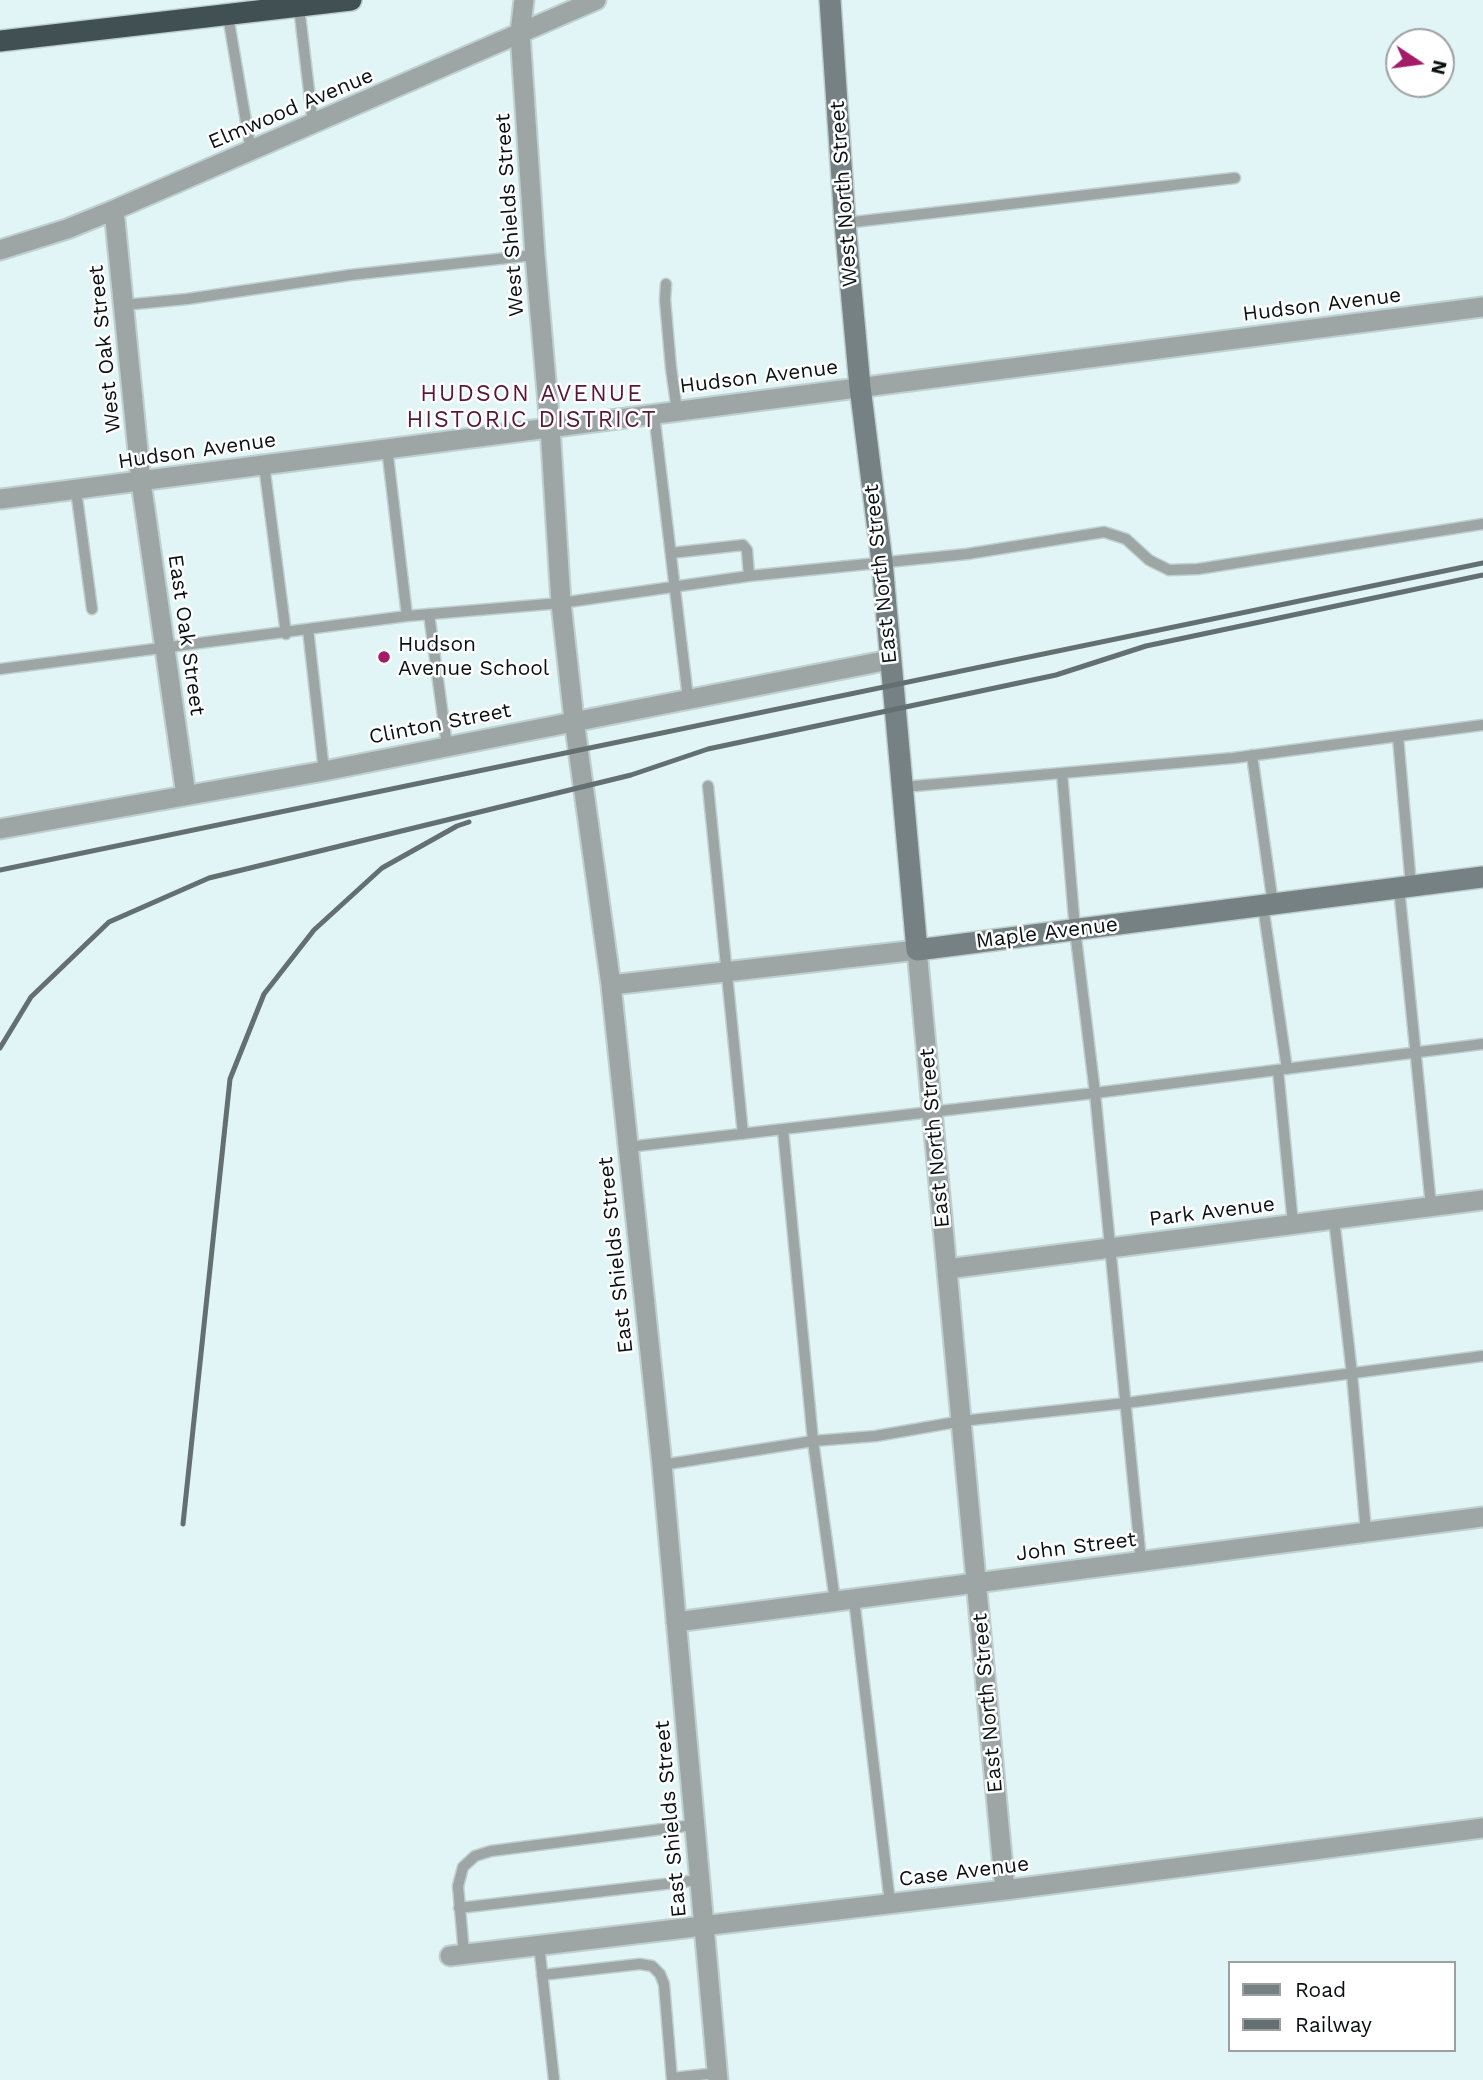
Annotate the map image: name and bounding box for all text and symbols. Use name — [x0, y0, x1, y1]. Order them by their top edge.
north arrow — [1385, 28, 1455, 98]
text: N — [1426, 58, 1452, 77]
street label: Elmwood Avenue — [205, 63, 377, 155]
street label: West North Street — [825, 100, 863, 288]
street label: West Shields Street — [490, 112, 530, 318]
street label: West Oak Street — [84, 264, 126, 434]
street label: Hudson Avenue — [1241, 283, 1403, 327]
street label: Hudson Avenue — [678, 355, 840, 399]
district label: HUDSON AVENUE HISTORIC DISTRICT — [409, 380, 655, 434]
street label: Hudson Avenue — [116, 427, 278, 475]
street label: East North Street — [859, 483, 903, 665]
street label: East Oak Street — [162, 553, 210, 717]
place label: Hudson Avenue School — [398, 632, 549, 682]
marker: Hudson Avenue School — [376, 649, 392, 665]
street label: Clinton Street — [367, 698, 513, 750]
street label: Maple Avenue — [975, 912, 1119, 954]
street label: East North Street — [915, 1047, 955, 1229]
street label: East Shields Street — [593, 1155, 639, 1355]
street label: Park Avenue — [1148, 1192, 1276, 1232]
street label: John Street — [1015, 1527, 1137, 1567]
street label: East North Street — [968, 1612, 1008, 1794]
street label: East Shields Street — [650, 1720, 692, 1918]
street label: Case Avenue — [897, 1852, 1031, 1892]
legend — [1228, 1961, 1455, 2052]
text: Road — [1295, 1977, 1346, 2002]
text: Railway — [1295, 2012, 1372, 2037]

